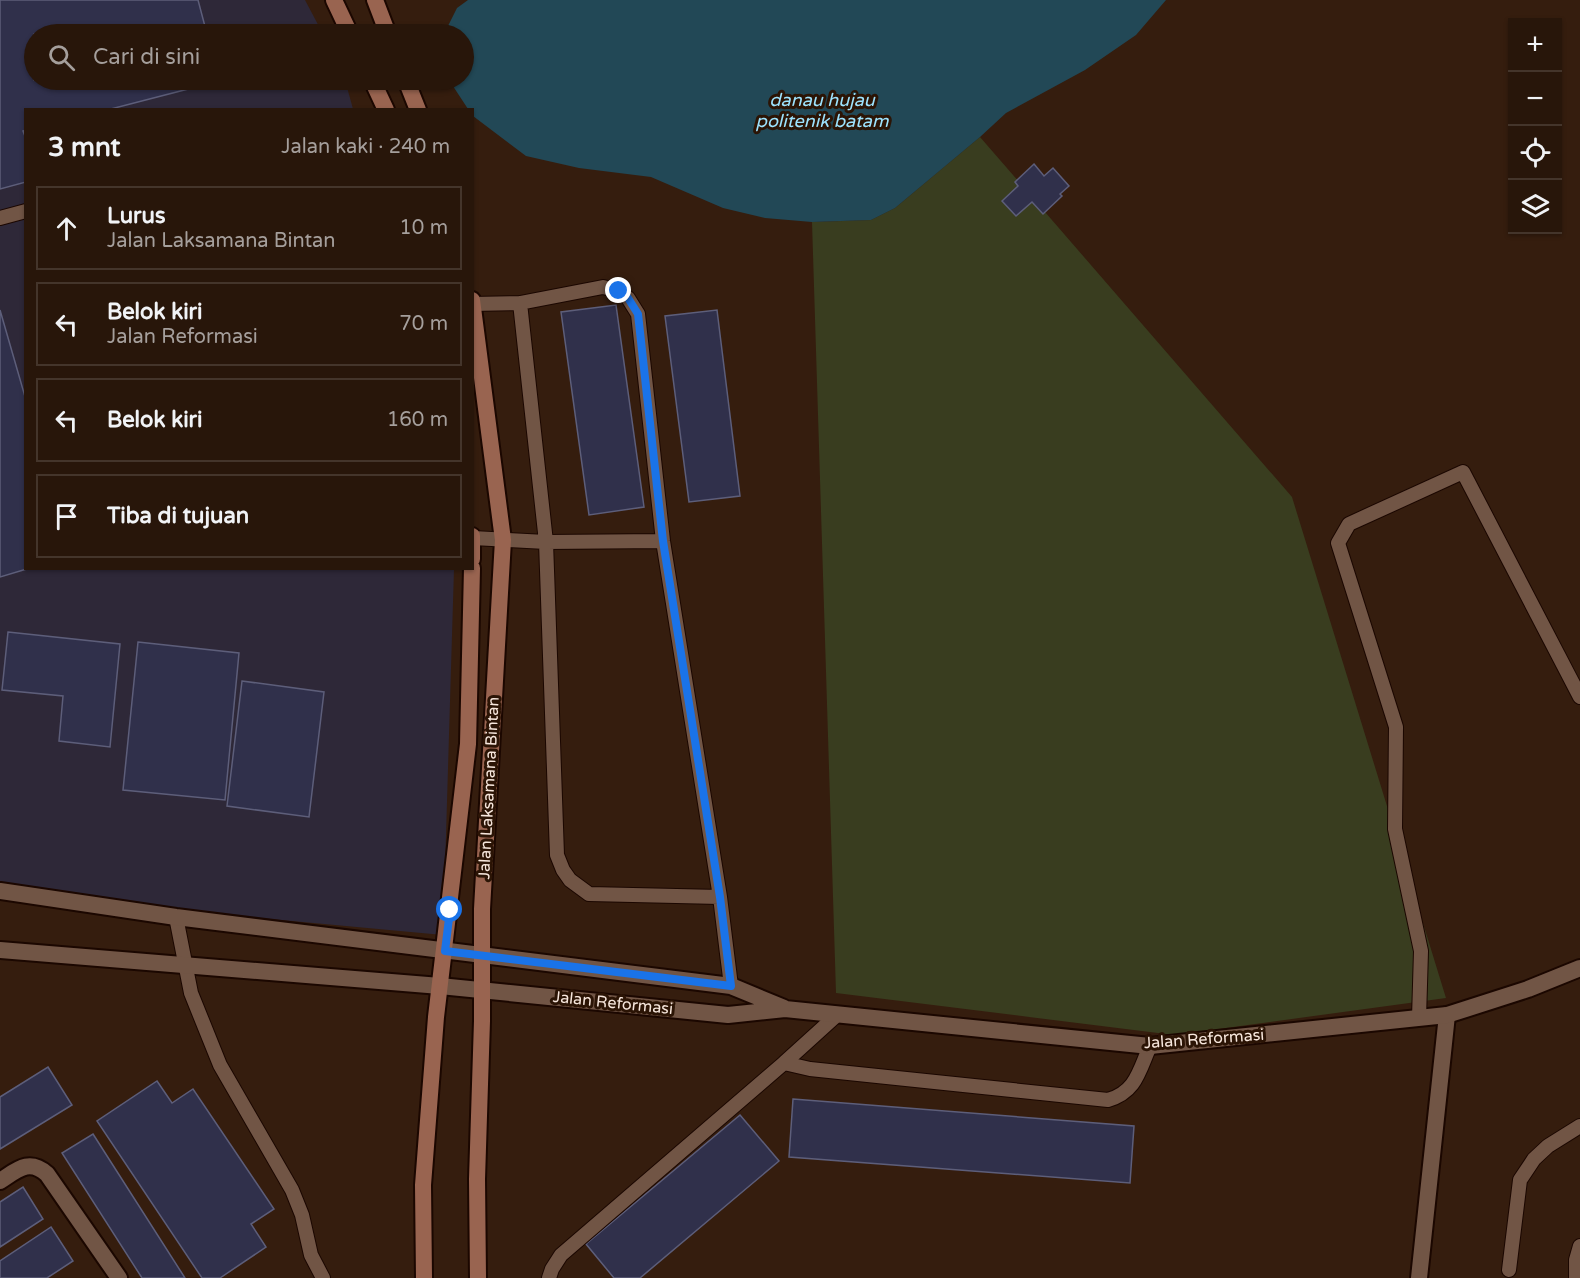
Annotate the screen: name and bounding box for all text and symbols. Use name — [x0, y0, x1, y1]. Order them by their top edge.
map controls — [1508, 18, 1562, 234]
button: + — [1508, 18, 1562, 72]
search box — [24, 24, 474, 90]
icon: search — [45, 41, 78, 74]
text: Cari di sini — [93, 44, 200, 70]
button: − — [1508, 72, 1562, 126]
water label: danau hujau politenik batam — [756, 89, 889, 132]
button: locate — [1508, 126, 1562, 180]
text: 3 mnt — [48, 132, 120, 163]
text: Jalan kaki · 240 m — [281, 135, 450, 159]
button: layers — [1508, 180, 1562, 234]
text: Lurus — [107, 203, 165, 229]
icon: ahead — [50, 212, 83, 245]
text: 10 m — [399, 216, 448, 240]
text: Jalan Laksamana Bintan — [107, 229, 335, 253]
route end — [605, 277, 631, 303]
text: Belok kiri — [107, 299, 203, 325]
icon: left — [50, 308, 83, 341]
text: 70 m — [399, 312, 448, 336]
text: Jalan Reformasi — [107, 325, 258, 349]
icon: left — [50, 404, 83, 437]
text: Belok kiri — [107, 407, 203, 433]
text: 160 m — [387, 408, 448, 432]
icon: arrive — [50, 500, 83, 533]
text: Tiba di tujuan — [107, 503, 249, 529]
street label: Jalan Laksamana Bintan — [474, 696, 504, 880]
route start — [436, 896, 462, 922]
street label: Jalan Reformasi — [552, 987, 674, 1019]
street label: Jalan Reformasi — [1143, 1025, 1265, 1053]

